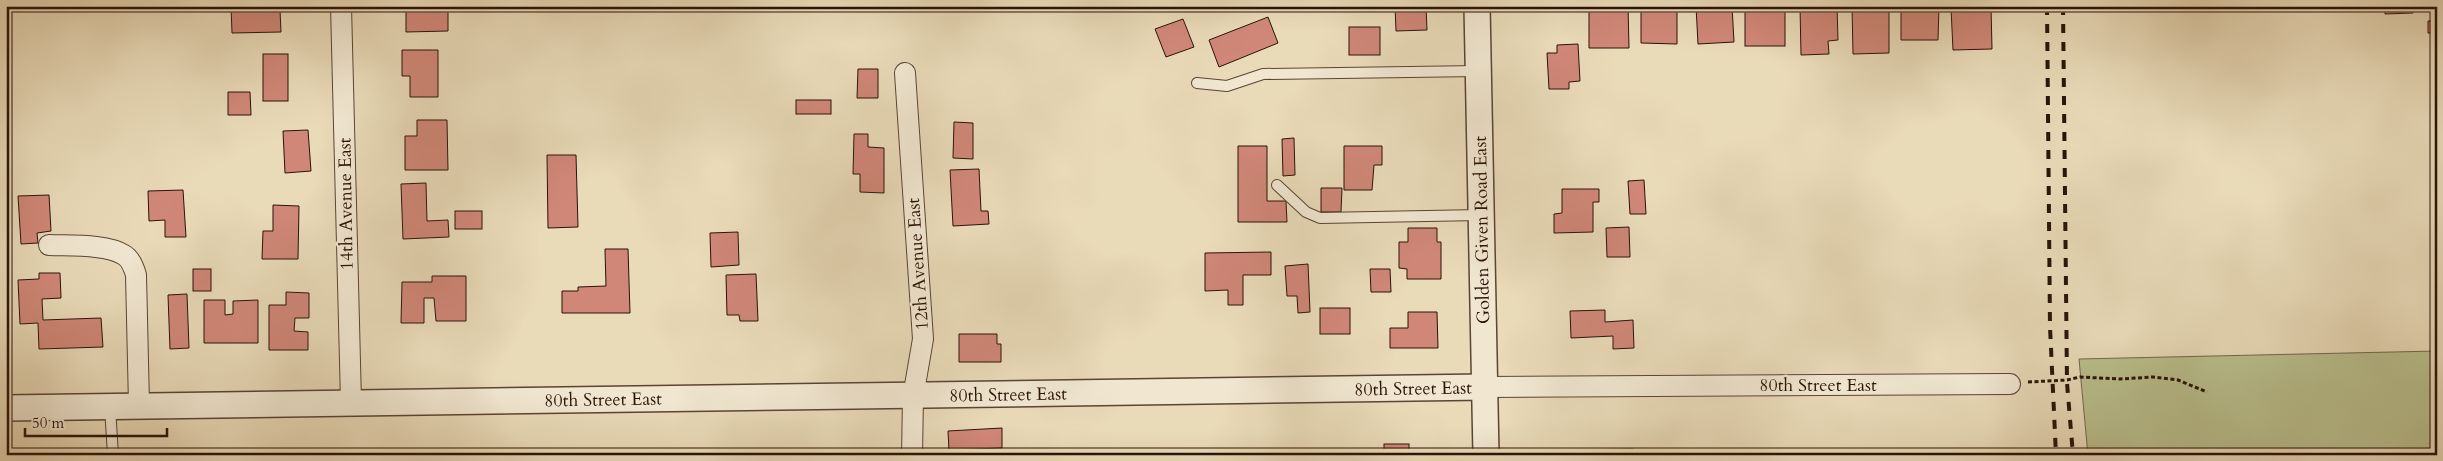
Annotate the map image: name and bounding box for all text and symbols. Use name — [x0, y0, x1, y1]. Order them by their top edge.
street label: Golden Given Road East — [1468, 135, 1496, 324]
street label: 14th Avenue East — [332, 137, 360, 271]
street label: 12th Avenue East — [901, 197, 935, 331]
street label: 80th Street East — [1759, 373, 1877, 398]
street label: 80th Street East — [1354, 375, 1472, 403]
street label: 80th Street East — [949, 381, 1067, 409]
street label: 80th Street East — [544, 386, 662, 414]
scale bar — [25, 406, 168, 438]
text: 50 m — [32, 413, 64, 433]

